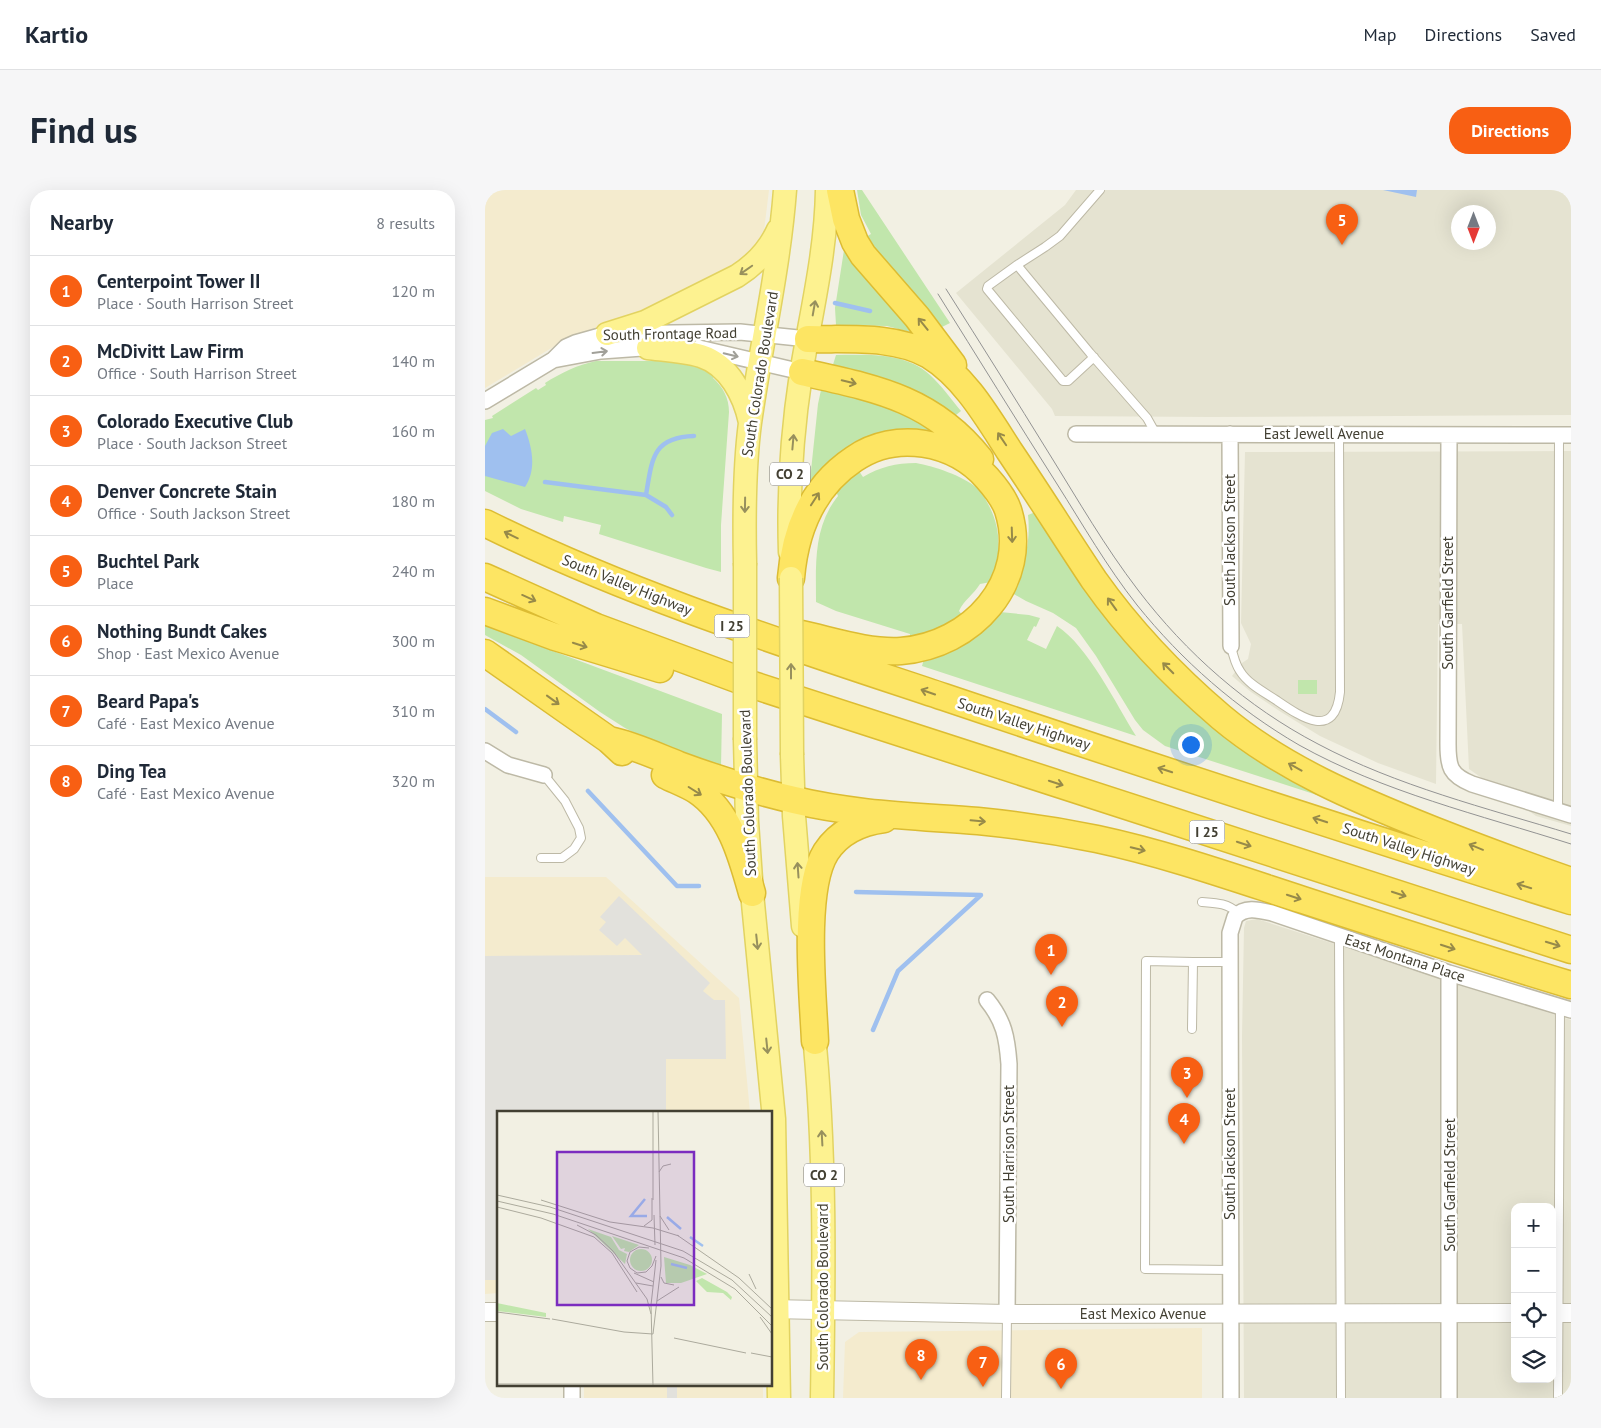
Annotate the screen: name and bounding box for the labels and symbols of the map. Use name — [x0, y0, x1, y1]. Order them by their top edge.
pin: 5 — [1326, 204, 1358, 245]
north arrow — [1451, 205, 1496, 250]
one-way arrow — [739, 265, 753, 275]
street label: South Colorado Boulevard — [737, 290, 782, 458]
one-way arrow — [810, 300, 819, 316]
one-way arrow — [917, 318, 928, 331]
street label: South Frontage Road — [603, 323, 737, 344]
one-way arrow — [592, 347, 608, 357]
one-way arrow — [722, 351, 738, 360]
one-way arrow — [841, 378, 857, 388]
street label: East Jewell Avenue — [1264, 424, 1384, 443]
one-way arrow — [996, 432, 1007, 446]
one-way arrow — [788, 434, 797, 450]
road number: CO 2 — [770, 462, 810, 486]
street label: South Jackson Street — [1220, 474, 1239, 606]
one-way arrow — [810, 492, 820, 506]
one-way arrow — [740, 496, 750, 512]
one-way arrow — [1007, 527, 1016, 543]
one-way arrow — [504, 530, 519, 540]
street label: South Garfield Street — [1438, 536, 1457, 670]
street label: South Valley Highway — [559, 550, 695, 619]
one-way arrow — [521, 593, 536, 603]
one-way arrow — [1106, 598, 1117, 611]
road number: I 25 — [715, 614, 749, 638]
one-way arrow — [572, 641, 588, 650]
one-way arrow — [1162, 662, 1174, 674]
one-way arrow — [786, 663, 796, 680]
one-way arrow — [921, 687, 936, 696]
street label: South Valley Highway — [955, 693, 1093, 754]
one-way arrow — [545, 695, 559, 705]
street label: South Colorado Boulevard — [735, 709, 760, 877]
your location — [1178, 732, 1204, 758]
one-way arrow — [1288, 762, 1303, 772]
one-way arrow — [1158, 764, 1174, 774]
one-way arrow — [1048, 779, 1064, 788]
one-way arrow — [688, 786, 702, 796]
one-way arrow — [1313, 815, 1328, 824]
one-way arrow — [970, 817, 986, 826]
street label: South Valley Highway — [1340, 818, 1478, 879]
road number: I 25 — [1189, 820, 1225, 844]
one-way arrow — [1236, 840, 1251, 849]
one-way arrow — [1469, 841, 1484, 851]
one-way arrow — [1130, 845, 1146, 854]
one-way arrow — [793, 863, 803, 879]
one-way arrow — [1517, 881, 1533, 891]
one-way arrow — [1390, 890, 1406, 900]
one-way arrow — [1285, 893, 1301, 902]
street label: East Montana Place — [1343, 929, 1468, 986]
one-way arrow — [752, 933, 761, 949]
pin: 1 — [1035, 934, 1067, 975]
one-way arrow — [1545, 940, 1561, 950]
one-way arrow — [1440, 943, 1456, 953]
pin: 2 — [1046, 986, 1078, 1027]
one-way arrow — [762, 1038, 772, 1054]
pin: 3 — [1171, 1057, 1203, 1098]
street label: South Harrison Street — [999, 1085, 1018, 1223]
street label: South Jackson Street — [1220, 1088, 1239, 1220]
pin: 4 — [1168, 1103, 1200, 1144]
inset map — [497, 1111, 773, 1386]
street label: South Garfield Street — [1440, 1118, 1459, 1252]
one-way arrow — [818, 1131, 827, 1147]
road number: CO 2 — [804, 1164, 844, 1186]
street label: South Colorado Boulevard — [813, 1204, 832, 1370]
street label: East Mexico Avenue — [1080, 1304, 1206, 1323]
pin: 8 — [905, 1339, 937, 1380]
pin: 7 — [967, 1346, 999, 1387]
pin: 6 — [1045, 1348, 1077, 1389]

